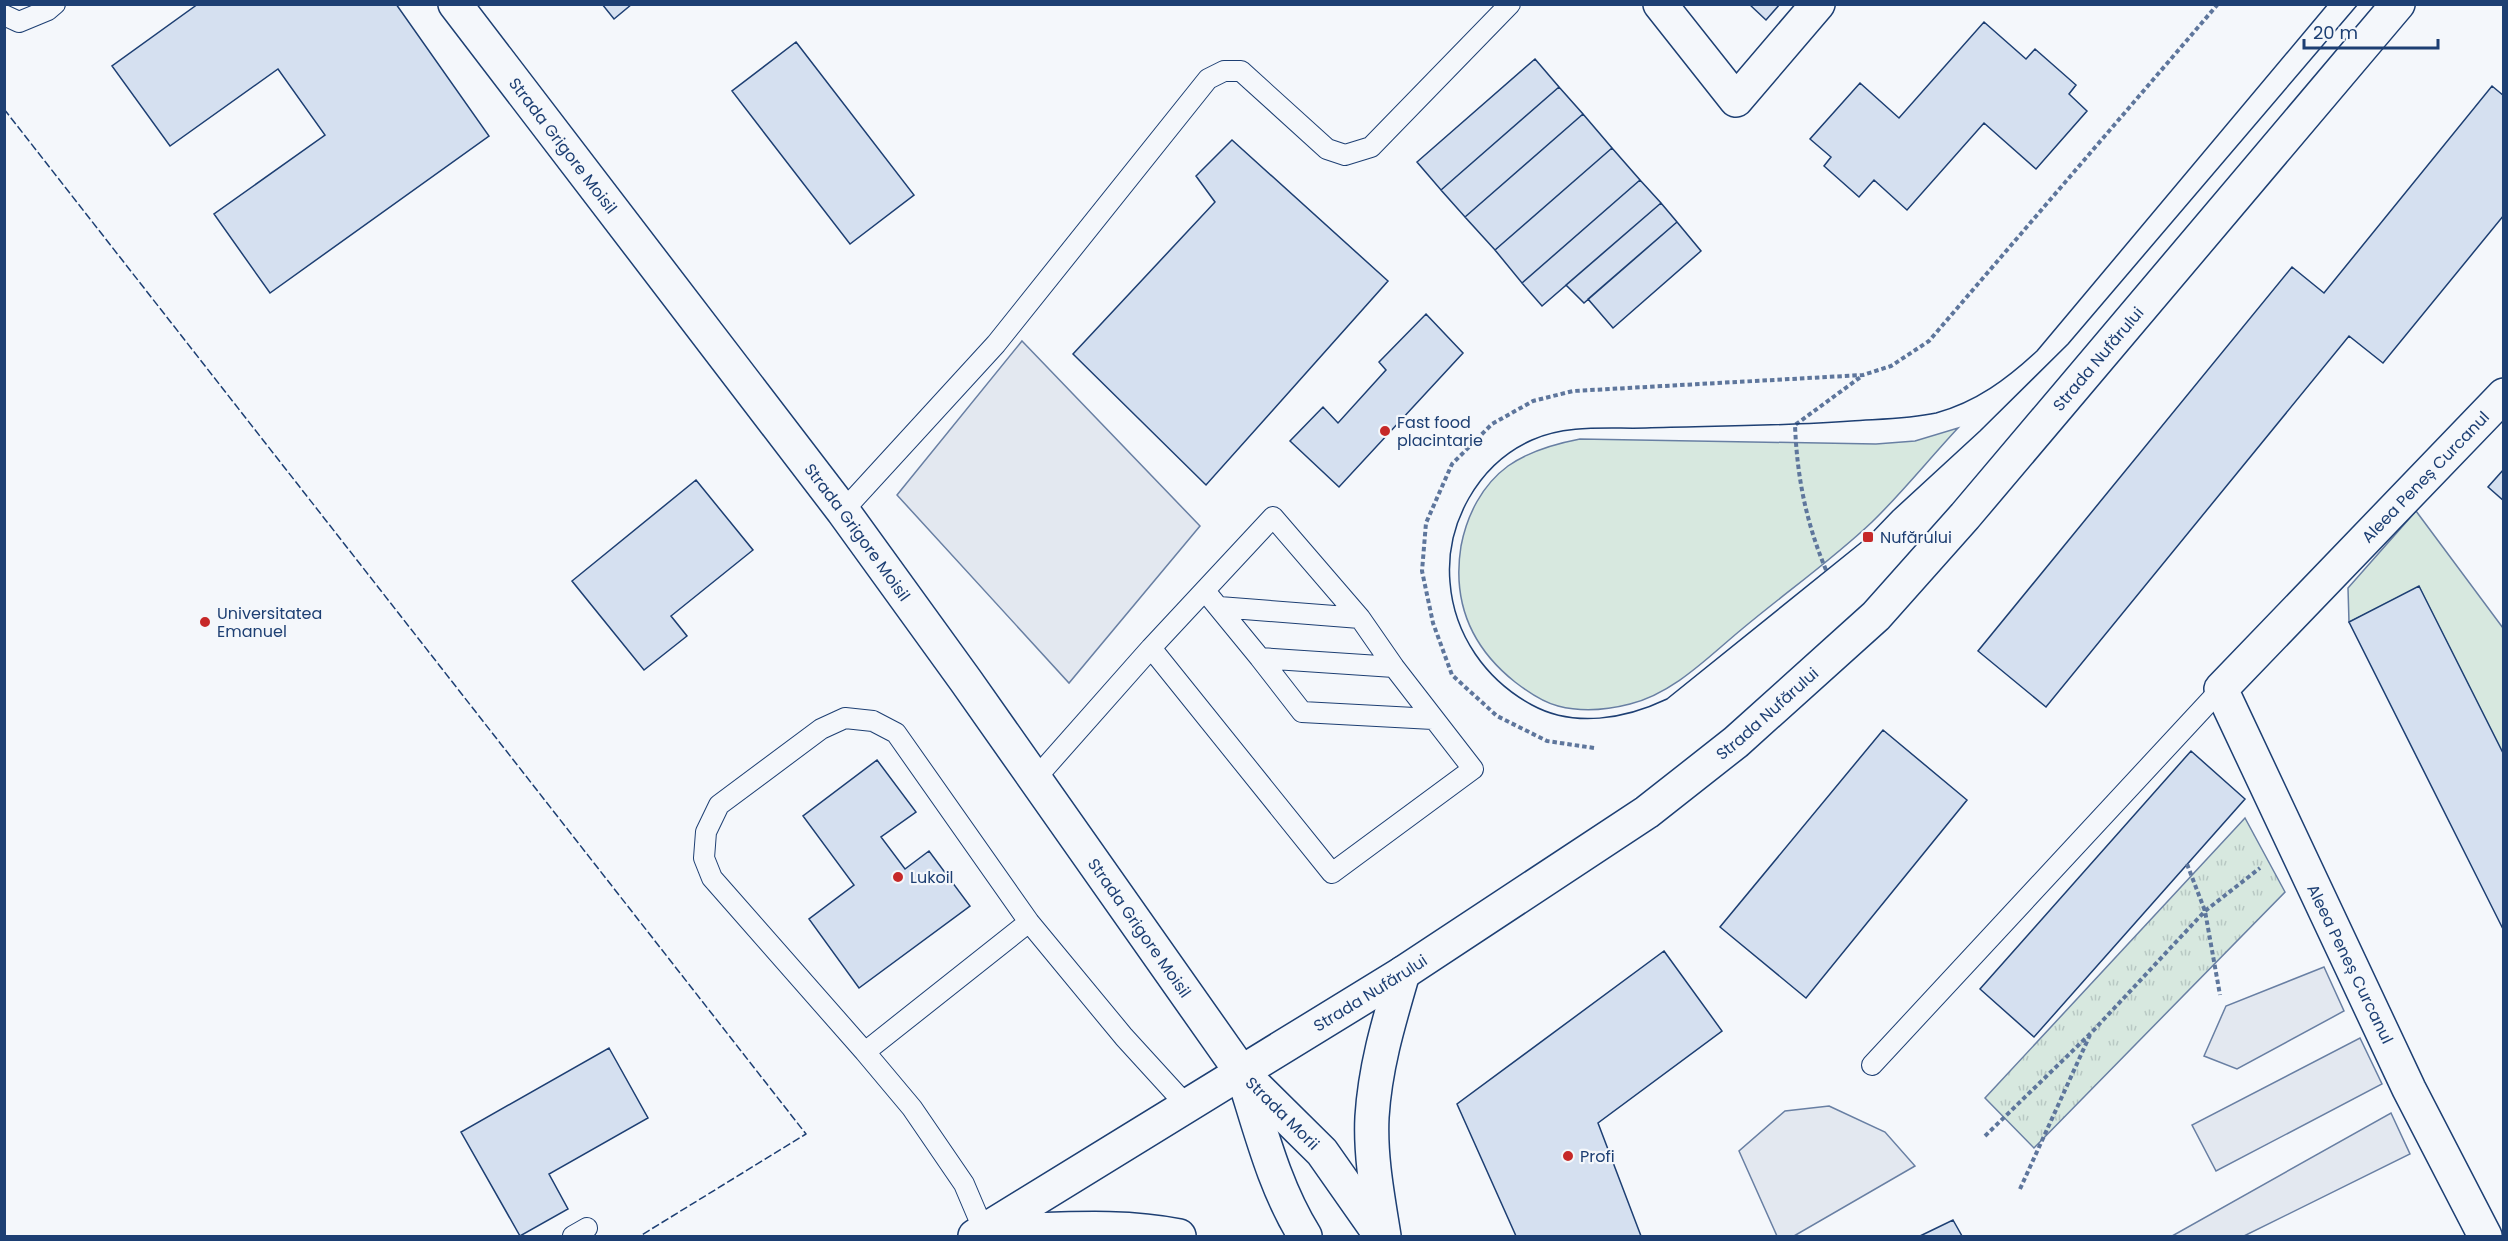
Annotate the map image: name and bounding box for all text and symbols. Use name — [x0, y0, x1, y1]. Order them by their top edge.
scale bar — [2304, 12, 2438, 50]
text: 20 m — [2313, 20, 2358, 45]
street label: Strada Grigore Moisil — [504, 73, 623, 218]
street label: Strada Nufărului — [2047, 302, 2149, 416]
street label: Aleea Peneș Curcanul — [2356, 406, 2494, 548]
place label: Fast food placintarie — [1397, 411, 1483, 452]
marker: Fast food placintarie — [1378, 424, 1392, 438]
street label: Strada Grigore Moisil — [799, 458, 916, 606]
place label: Nufărului — [1880, 526, 1952, 549]
marker: Nufărului — [1861, 530, 1875, 544]
place label: Universitatea Emanuel — [217, 602, 322, 643]
marker: Universitatea Emanuel — [198, 615, 212, 629]
street label: Strada Nufărului — [1711, 662, 1823, 765]
street label: Strada Grigore Moisil — [1083, 853, 1197, 1002]
place label: Lukoil — [910, 866, 954, 889]
marker: Lukoil — [891, 870, 905, 884]
street label: Aleea Peneș Curcanul — [2301, 880, 2399, 1048]
street label: Strada Nufărului — [1309, 949, 1432, 1037]
street label: Strada Morii — [1240, 1071, 1325, 1155]
place label: Profi — [1580, 1145, 1615, 1168]
marker: Profi — [1561, 1149, 1575, 1163]

